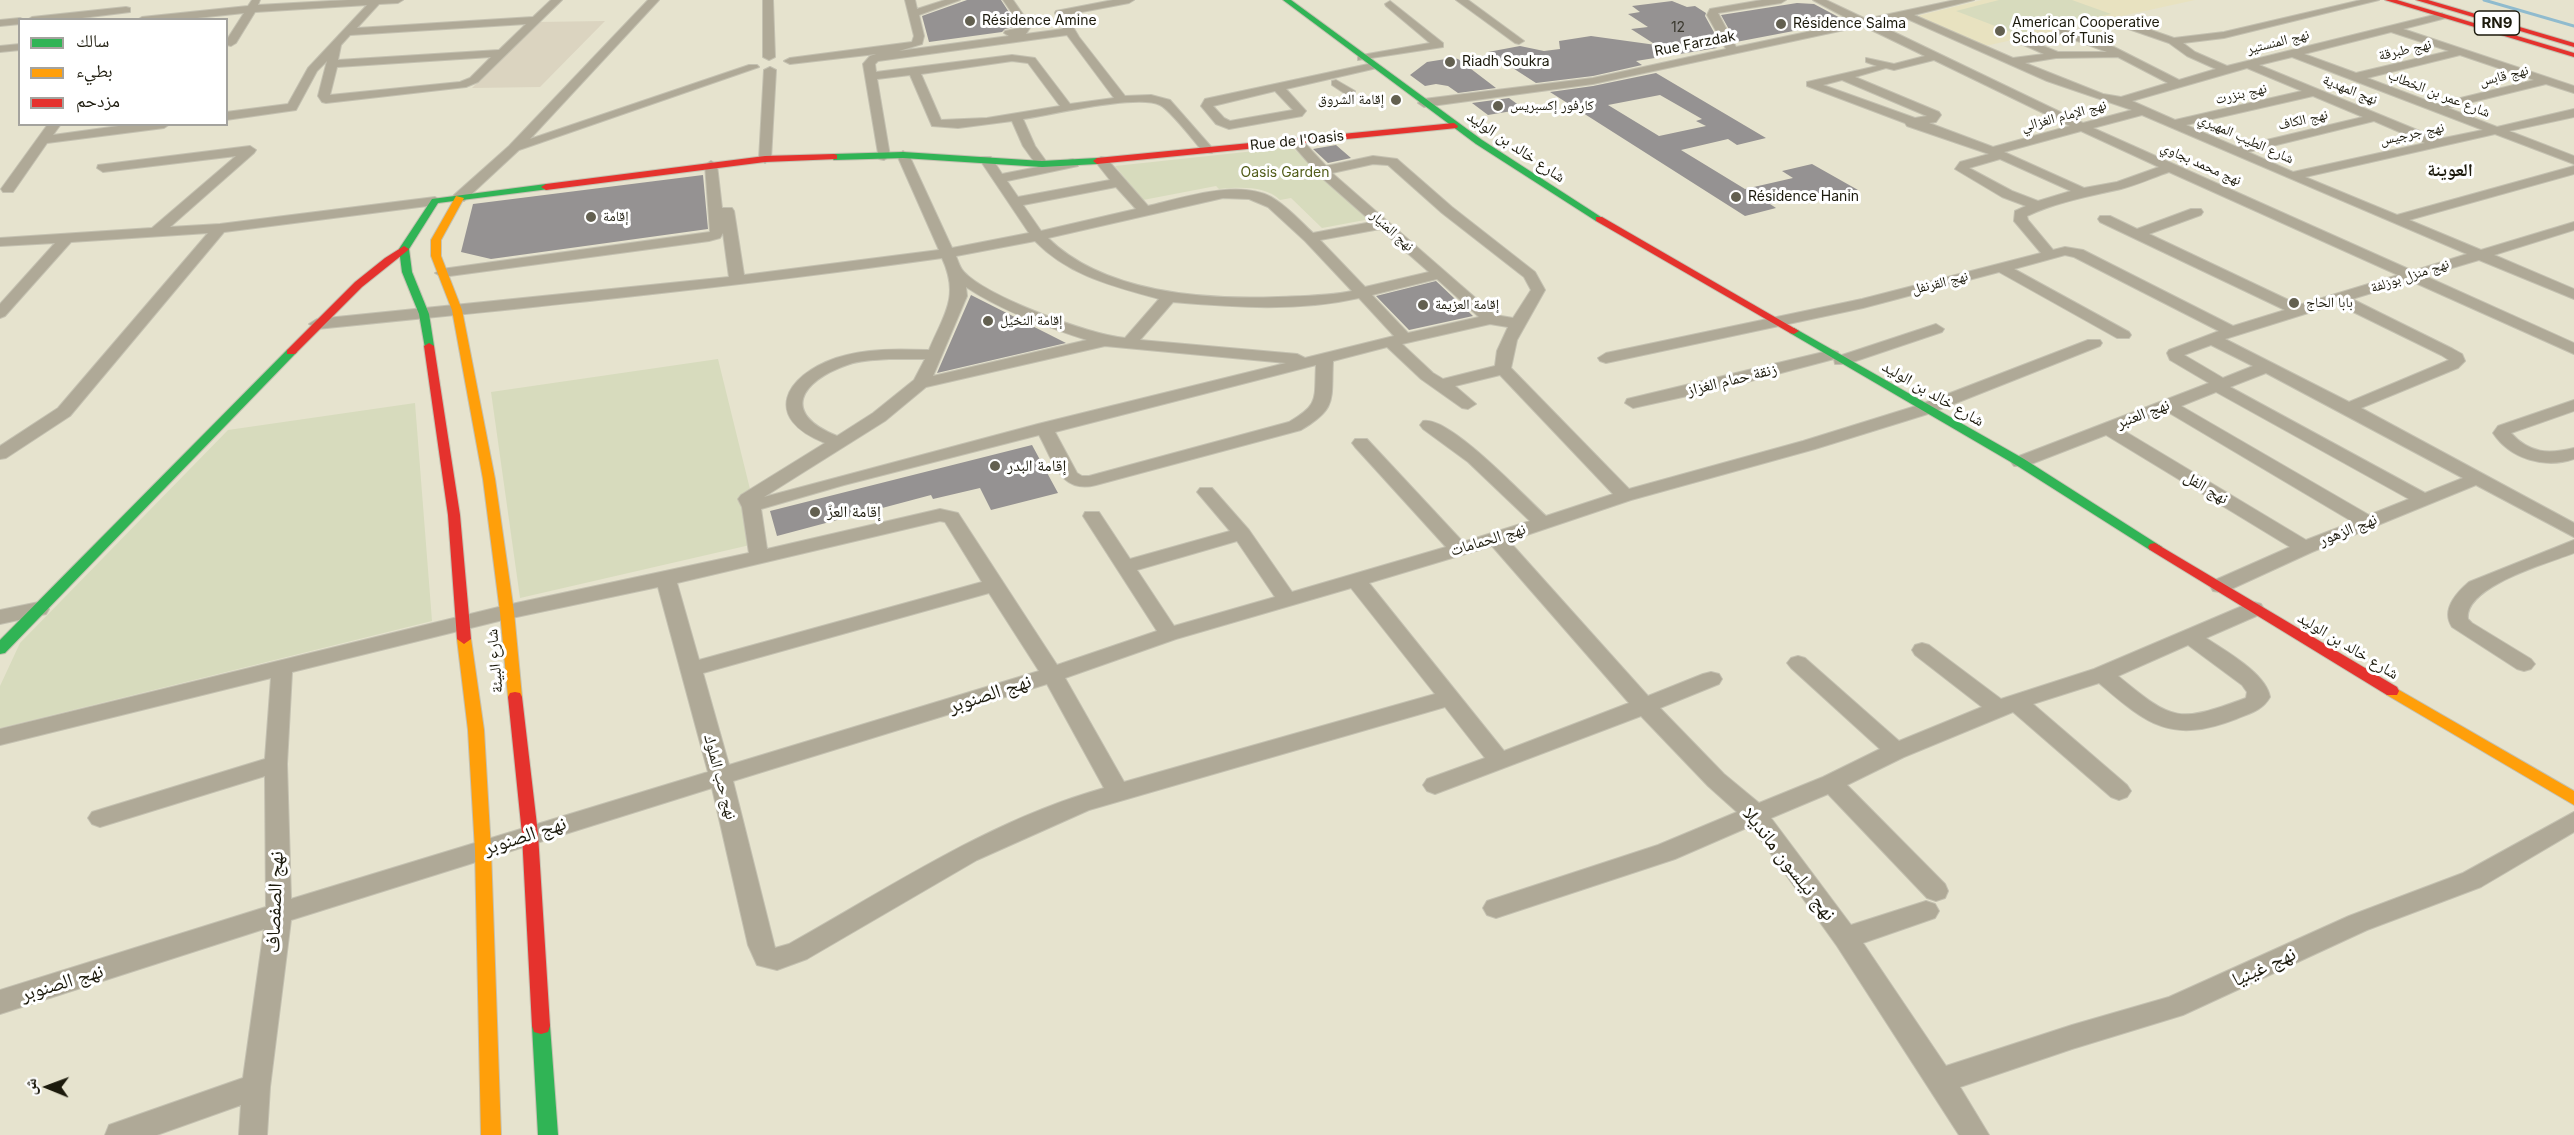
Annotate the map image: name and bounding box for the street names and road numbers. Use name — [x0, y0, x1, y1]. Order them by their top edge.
road number: RN9 — [2474, 11, 2520, 35]
street label: نهج المنستير — [2245, 26, 2311, 58]
street label: Rue Farzdak — [1653, 28, 1737, 60]
street label: نهج طبرقة — [2377, 36, 2433, 64]
street label: نهج قابس — [2478, 62, 2530, 90]
street label: شارع عمر بن الخطاب — [2386, 67, 2492, 121]
street label: نهج المهدية — [2320, 71, 2380, 109]
street label: نهج بنزرت — [2214, 80, 2268, 108]
street label: نهج الإمام الغزالي — [2020, 97, 2108, 135]
street label: نهج الكاف — [2276, 106, 2330, 134]
street label: شارع خالد بن الوليد — [1463, 107, 1569, 187]
street label: شارع الطيب المهيري — [2196, 110, 2296, 168]
street label: نهج جرجيس — [2378, 119, 2446, 149]
street label: Rue de l'Oasis — [1249, 128, 1345, 154]
street label: نهج محمد بجاوي — [2158, 139, 2244, 189]
street label: نهج المنيار — [1367, 207, 1417, 255]
street label: نهج منزل بوزلفة — [2369, 255, 2451, 297]
street label: نهج القرنفل — [1910, 268, 1970, 298]
street label: شارع خالد بن الوليد — [1879, 357, 1987, 431]
street label: زنقة حمام الغزاز — [1685, 360, 1779, 400]
street label: نهج العنبر — [2114, 395, 2172, 433]
street label: نهج الفل — [2180, 467, 2232, 509]
street label: نهج الزهور — [2316, 510, 2380, 550]
street label: نهج الحمامات — [1448, 519, 1528, 561]
street label: شارع خالد بن الوليد — [2294, 608, 2402, 684]
street label: شارع البيئة — [483, 628, 507, 694]
street label: نهج الصنوبر — [946, 669, 1034, 719]
street label: نهج حب الملوك — [699, 732, 741, 822]
street label: نهج نيلسون مانديلا — [1737, 802, 1841, 926]
street label: نهج الصنوبر — [481, 811, 569, 861]
street label: نهج الصفصاف — [261, 851, 289, 953]
street label: نهج غينيا — [2228, 942, 2300, 992]
street label: نهج الصنوبر — [18, 959, 106, 1007]

